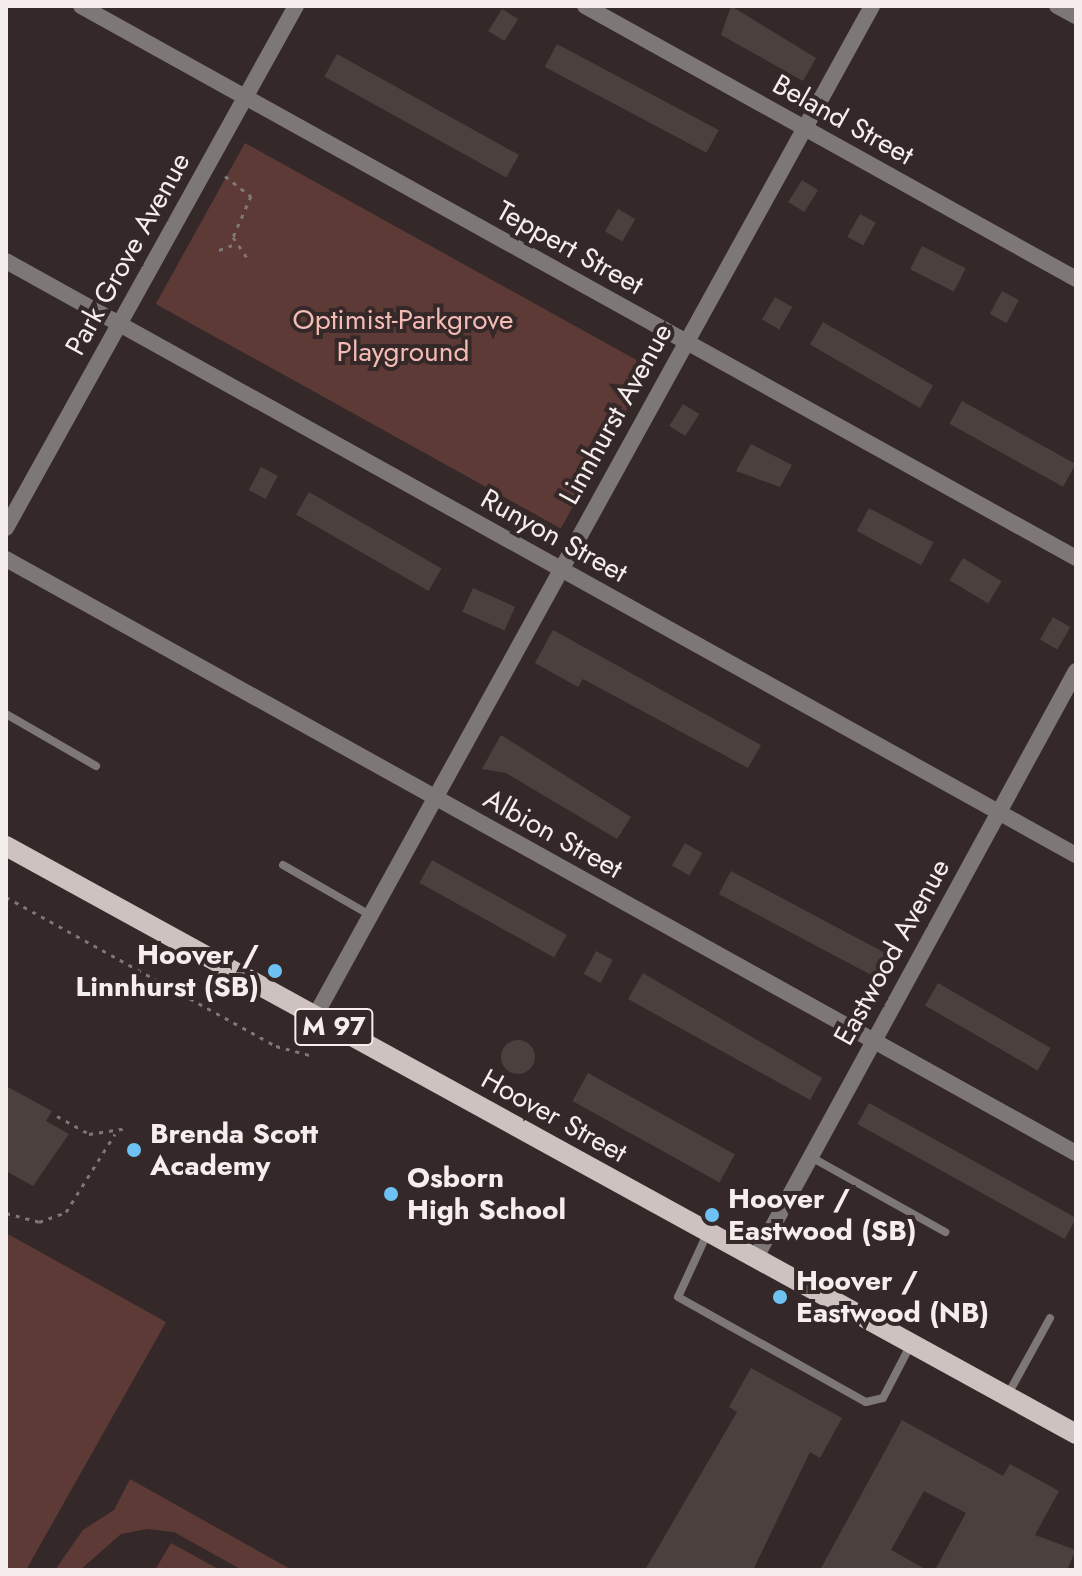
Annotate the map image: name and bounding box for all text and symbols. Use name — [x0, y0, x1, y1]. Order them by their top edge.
street label: Beland Street — [767, 68, 919, 172]
street label: Park Grove Avenue — [59, 147, 197, 361]
street label: Teppert Street — [491, 194, 649, 302]
park label: Optimist-Parkgrove Playground — [293, 303, 513, 369]
street label: Linnhurst Avenue — [552, 318, 680, 510]
street label: Runyon Street — [475, 482, 633, 590]
street label: Albion Street — [478, 782, 628, 886]
street label: Eastwood Avenue — [827, 853, 957, 1051]
place label: Hoover / Linnhurst (SB) — [75, 938, 259, 1004]
marker: Hoover / Linnhurst (SB) — [266, 962, 284, 980]
road number: M 97 — [294, 1005, 374, 1049]
street label: Hoover Street — [475, 1062, 633, 1170]
place label: Brenda Scott Academy — [150, 1117, 318, 1183]
marker: Brenda Scott Academy — [125, 1141, 143, 1159]
place label: Osborn High School — [407, 1161, 566, 1227]
place label: Hoover / Eastwood (SB) — [728, 1182, 916, 1248]
marker: Osborn High School — [382, 1185, 400, 1203]
marker: Hoover / Eastwood (SB) — [703, 1206, 721, 1224]
place label: Hoover / Eastwood (NB) — [796, 1264, 989, 1330]
marker: Hoover / Eastwood (NB) — [771, 1288, 789, 1306]

